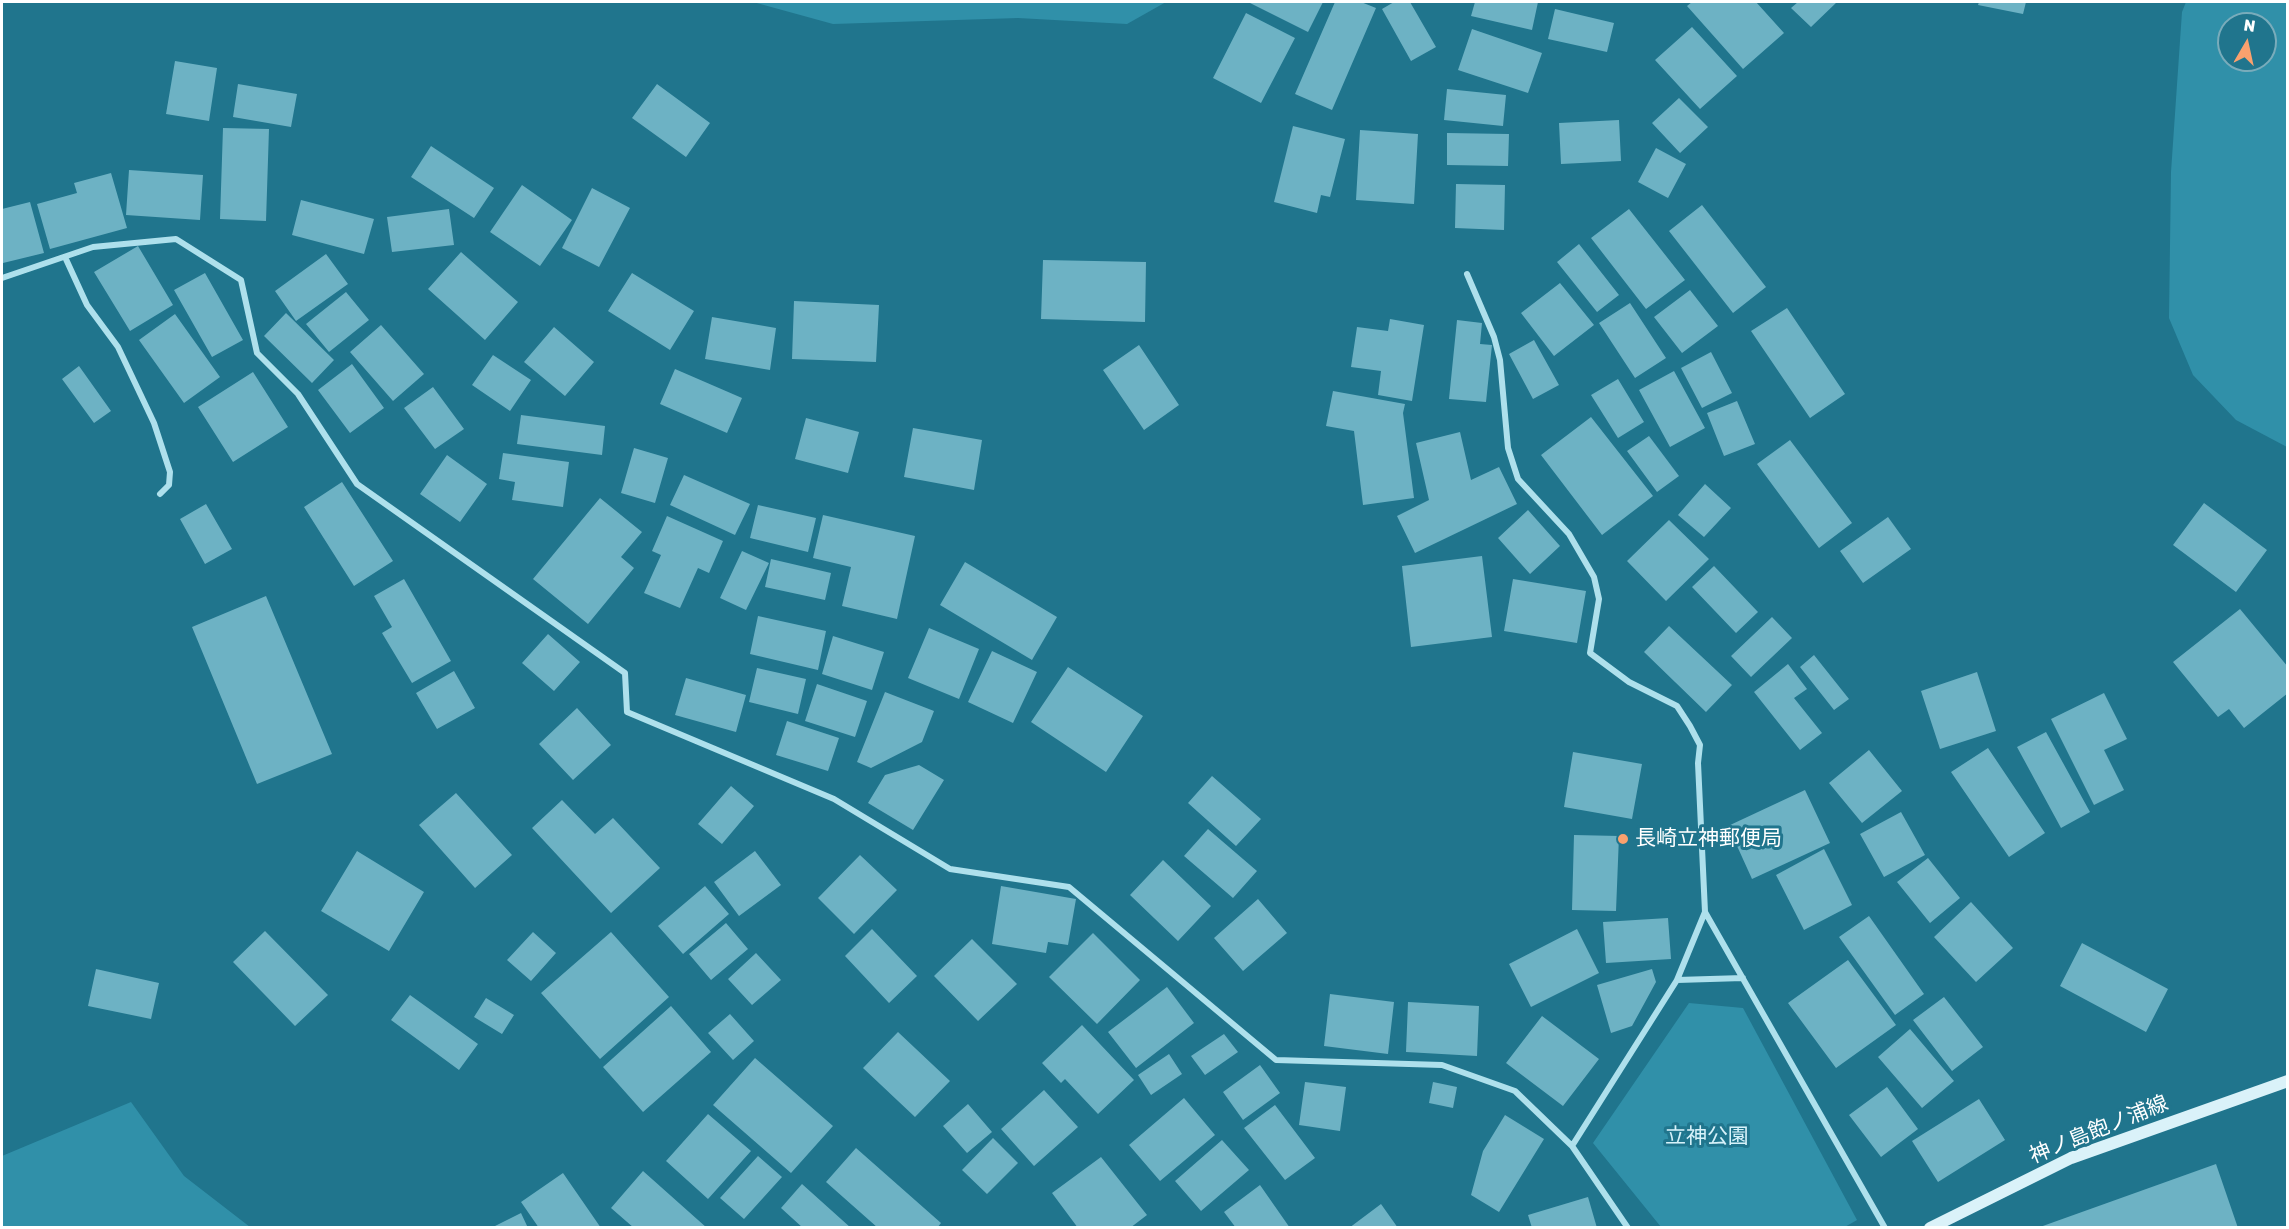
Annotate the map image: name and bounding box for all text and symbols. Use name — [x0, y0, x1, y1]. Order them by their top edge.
north arrow — [2217, 12, 2277, 72]
text: N — [2242, 15, 2257, 36]
place label: 長崎立神郵便局 — [1635, 826, 1782, 852]
marker: 長崎立神郵便局 — [1616, 832, 1630, 846]
street label: 神ノ島飽ノ浦線 — [2026, 1091, 2172, 1169]
park label: 立神公園 — [1665, 1124, 1749, 1150]

